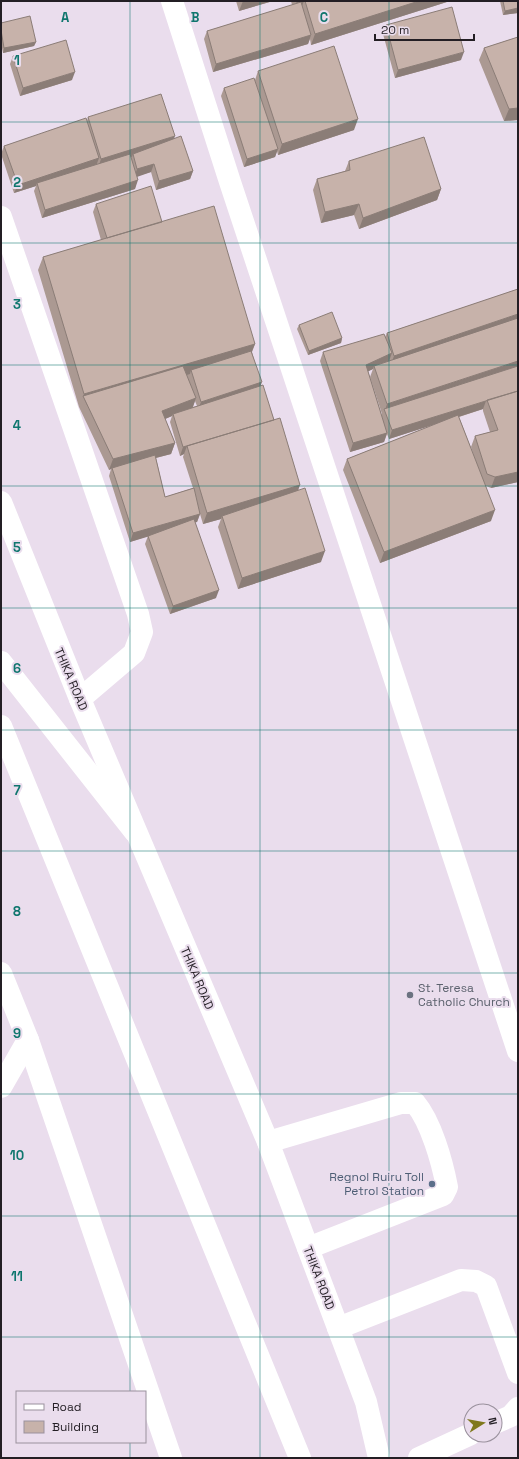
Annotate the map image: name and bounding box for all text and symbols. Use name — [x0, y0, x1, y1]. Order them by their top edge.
text: A — [61, 9, 70, 26]
text: B — [191, 9, 200, 26]
text: C — [320, 9, 328, 26]
scale bar — [375, 16, 474, 42]
text: 20 m — [381, 22, 409, 38]
text: 1 — [14, 52, 20, 69]
text: 2 — [13, 174, 21, 191]
text: 3 — [13, 296, 21, 313]
text: 4 — [13, 417, 21, 434]
text: 5 — [13, 539, 21, 556]
street label: THIKA ROAD — [51, 645, 91, 713]
text: 6 — [13, 660, 21, 677]
text: 7 — [13, 782, 21, 799]
text: 8 — [13, 903, 21, 920]
street label: THIKA ROAD — [177, 944, 217, 1012]
place label: St. Teresa Catholic Church — [418, 980, 510, 1010]
marker: St. Teresa Catholic Church — [405, 990, 415, 1000]
text: 9 — [13, 1025, 21, 1042]
text: 10 — [10, 1147, 24, 1164]
place label: Regnol Ruiru Toll Petrol Station — [329, 1169, 424, 1199]
marker: Regnol Ruiru Toll Petrol Station — [427, 1179, 437, 1189]
street label: THIKA ROAD — [300, 1244, 338, 1312]
text: 11 — [11, 1268, 23, 1285]
legend — [16, 1391, 146, 1443]
text: Road — [52, 1399, 81, 1415]
north arrow — [463, 1403, 503, 1443]
text: N — [485, 1416, 500, 1426]
text: Building — [52, 1419, 99, 1435]

